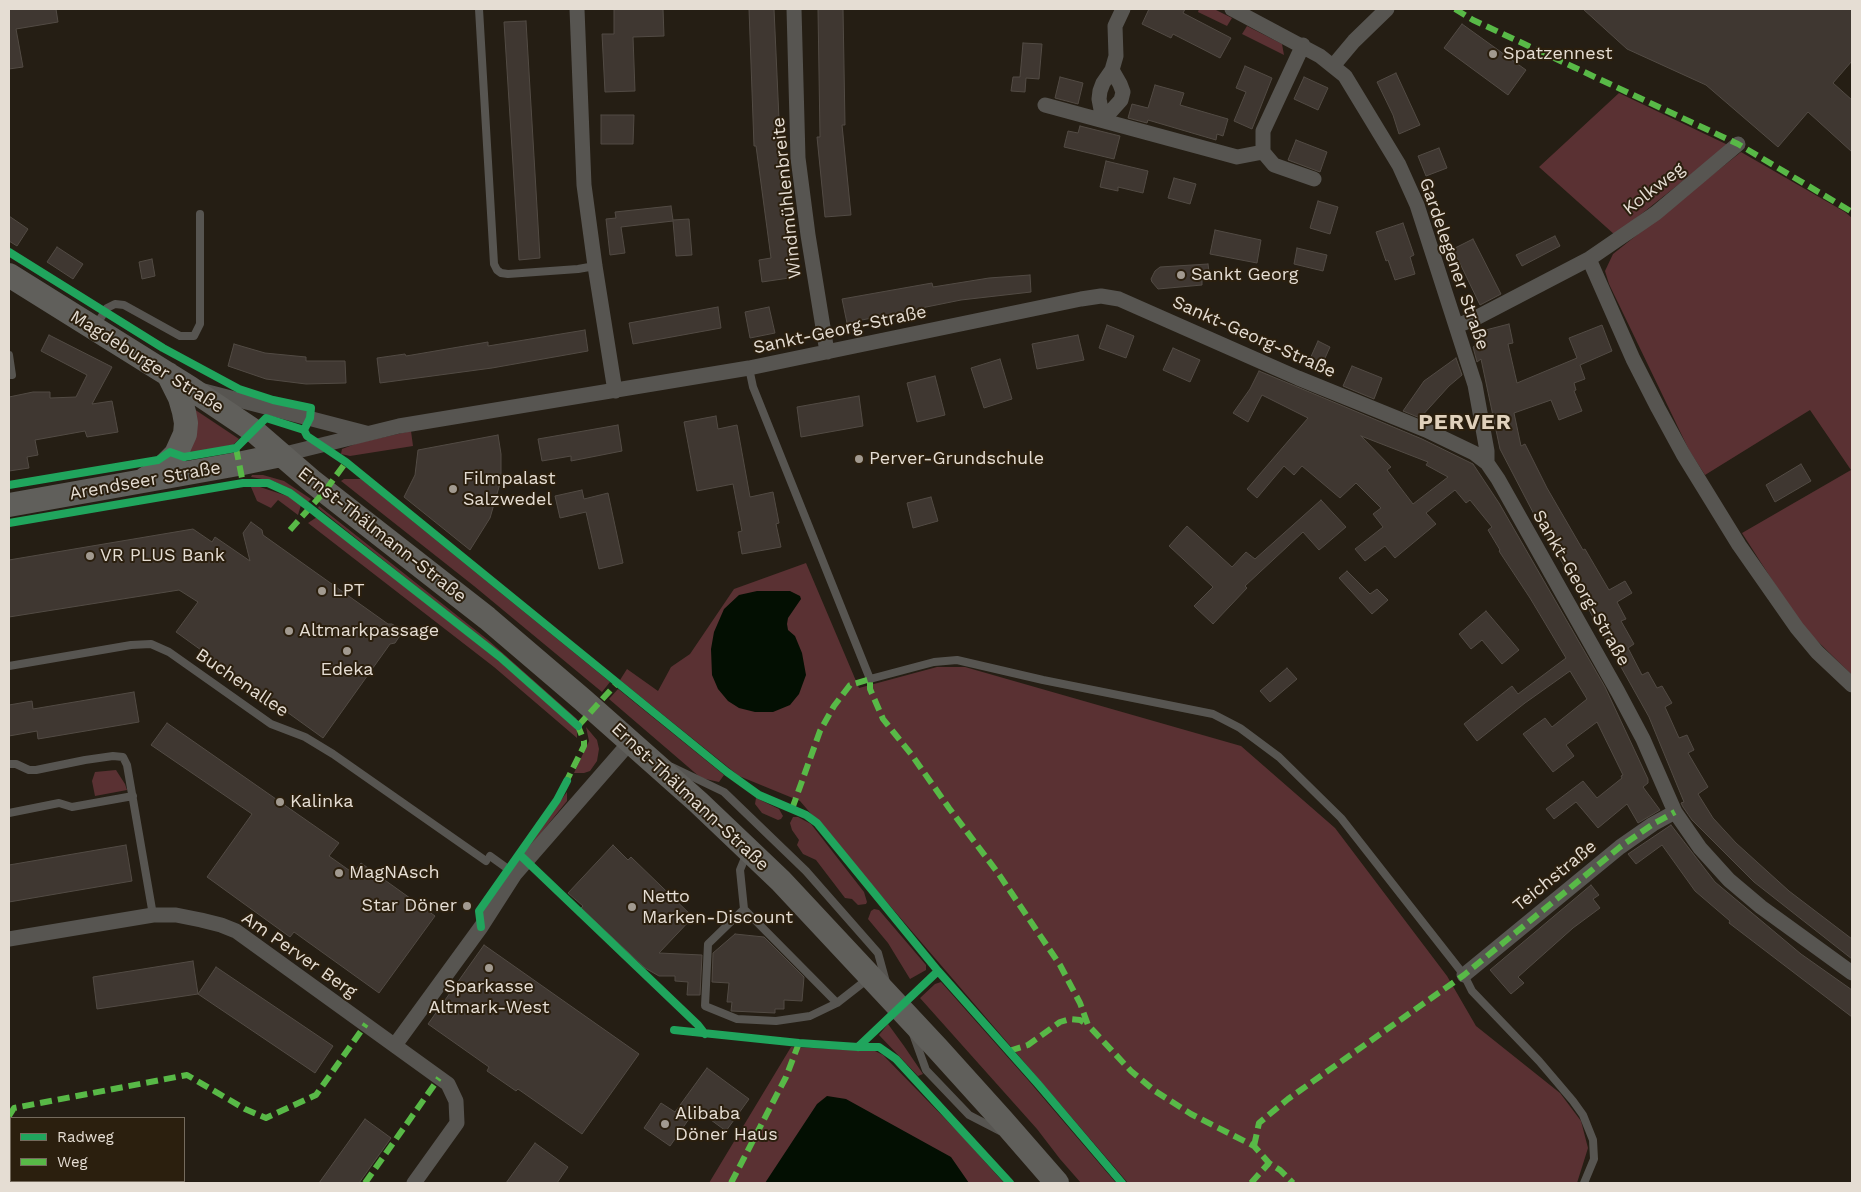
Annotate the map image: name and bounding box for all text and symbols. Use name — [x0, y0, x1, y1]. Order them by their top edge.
place label: Spatzennest — [1503, 43, 1613, 65]
marker: Spatzennest — [1487, 48, 1499, 60]
street label: Windmühlenbreite — [768, 116, 806, 280]
street label: Kolkweg — [1619, 158, 1689, 220]
street label: Gardelegener Straße — [1414, 175, 1494, 353]
place label: Sankt Georg — [1191, 264, 1298, 286]
marker: Sankt Georg — [1175, 269, 1187, 281]
street label: Sankt-Georg-Straße — [1169, 291, 1339, 383]
street label: Sankt-Georg-Straße — [751, 301, 929, 359]
street label: Magdeburger Straße — [66, 306, 228, 418]
district label: PERVER — [1417, 410, 1513, 436]
place label: Perver-Grundschule — [869, 448, 1044, 470]
marker: Perver-Grundschule — [853, 453, 865, 465]
street label: Arendseer Straße — [68, 457, 222, 505]
street label: Ernst-Thälmann-Straße — [293, 463, 471, 607]
place label: Filmpalast Salzwedel — [463, 468, 556, 510]
marker: Filmpalast Salzwedel — [447, 483, 459, 495]
street label: Sankt-Georg-Straße — [1527, 506, 1635, 670]
place label: VR PLUS Bank — [100, 545, 225, 567]
marker: VR PLUS Bank — [84, 550, 96, 562]
place label: LPT — [332, 580, 365, 602]
marker: LPT — [316, 585, 328, 597]
place label: Altmarkpassage — [299, 620, 439, 642]
marker: Altmarkpassage — [283, 625, 295, 637]
street label: Buchenallee — [191, 644, 293, 722]
marker: Edeka — [341, 645, 353, 657]
place label: Edeka — [320, 659, 374, 681]
street label: Ernst-Thälmann-Straße — [607, 718, 773, 876]
place label: Kalinka — [290, 791, 353, 813]
marker: Kalinka — [274, 796, 286, 808]
street label: Teichstraße — [1509, 836, 1601, 916]
place label: MagNAsch — [349, 862, 440, 884]
marker: MagNAsch — [333, 867, 345, 879]
place label: Netto Marken-Discount — [642, 886, 793, 929]
place label: Star Döner — [362, 895, 457, 917]
marker: Star Döner — [461, 900, 473, 912]
marker: Netto Marken-Discount — [626, 901, 638, 913]
street label: Am Perver Berg — [237, 907, 361, 1003]
marker: Sparkasse Altmark-West — [483, 962, 495, 974]
place label: Sparkasse Altmark-West — [428, 976, 550, 1019]
place label: Alibaba Döner Haus — [675, 1103, 778, 1146]
legend — [10, 1117, 185, 1182]
marker: Alibaba Döner Haus — [659, 1118, 671, 1130]
text: Radweg — [57, 1128, 114, 1146]
text: Weg — [57, 1153, 88, 1171]

